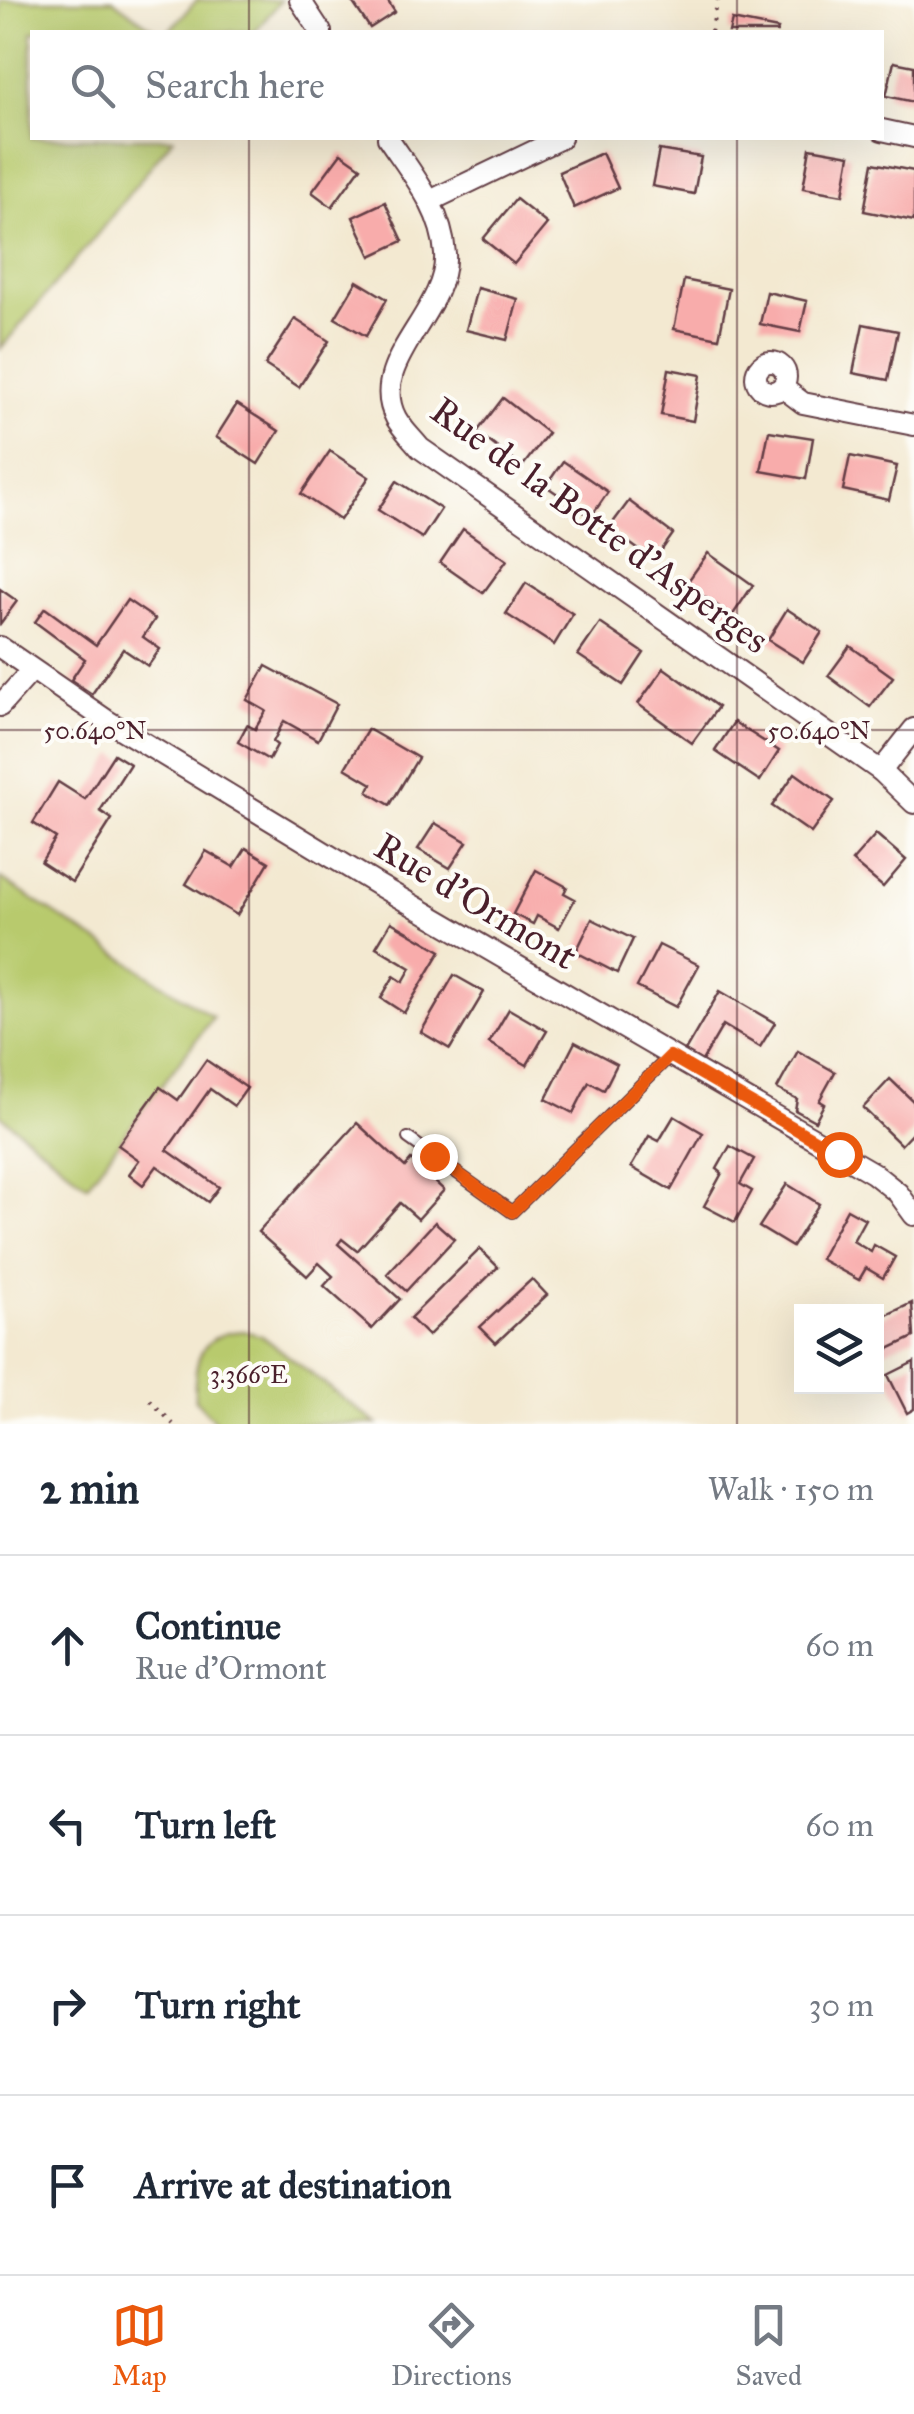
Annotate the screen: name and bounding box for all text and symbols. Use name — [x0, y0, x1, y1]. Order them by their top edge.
search box — [30, 30, 884, 140]
icon: search — [65, 58, 120, 113]
text: Search here — [145, 62, 325, 108]
street label: Rue de la Botte d'Asperges — [422, 387, 778, 663]
text: 50.640°N — [44, 715, 146, 746]
text: 50.640°N — [768, 715, 870, 746]
street label: Rue d'Ormont — [367, 823, 585, 979]
route start — [817, 1132, 863, 1178]
route end — [412, 1134, 458, 1180]
map controls — [794, 1304, 884, 1394]
button: layers — [794, 1304, 884, 1394]
text: 3.366°E — [210, 1359, 288, 1390]
text: 2 min — [40, 1463, 139, 1515]
text: Walk · 150 m — [708, 1470, 874, 1509]
text: Continue — [135, 1603, 281, 1649]
icon: ahead — [40, 1618, 95, 1673]
text: 60 m — [805, 1626, 874, 1665]
text: Rue d'Ormont — [135, 1649, 327, 1688]
icon: left — [40, 1798, 95, 1853]
text: Turn left — [135, 1802, 276, 1848]
text: 60 m — [805, 1806, 874, 1845]
icon: right — [40, 1978, 95, 2033]
text: Turn right — [135, 1982, 301, 2028]
text: 30 m — [809, 1986, 874, 2025]
icon: arrive — [40, 2158, 95, 2213]
text: Arrive at destination — [135, 2162, 452, 2208]
tab: Map — [112, 2298, 167, 2393]
tab: Directions — [391, 2298, 512, 2393]
tab: Saved — [736, 2298, 802, 2393]

